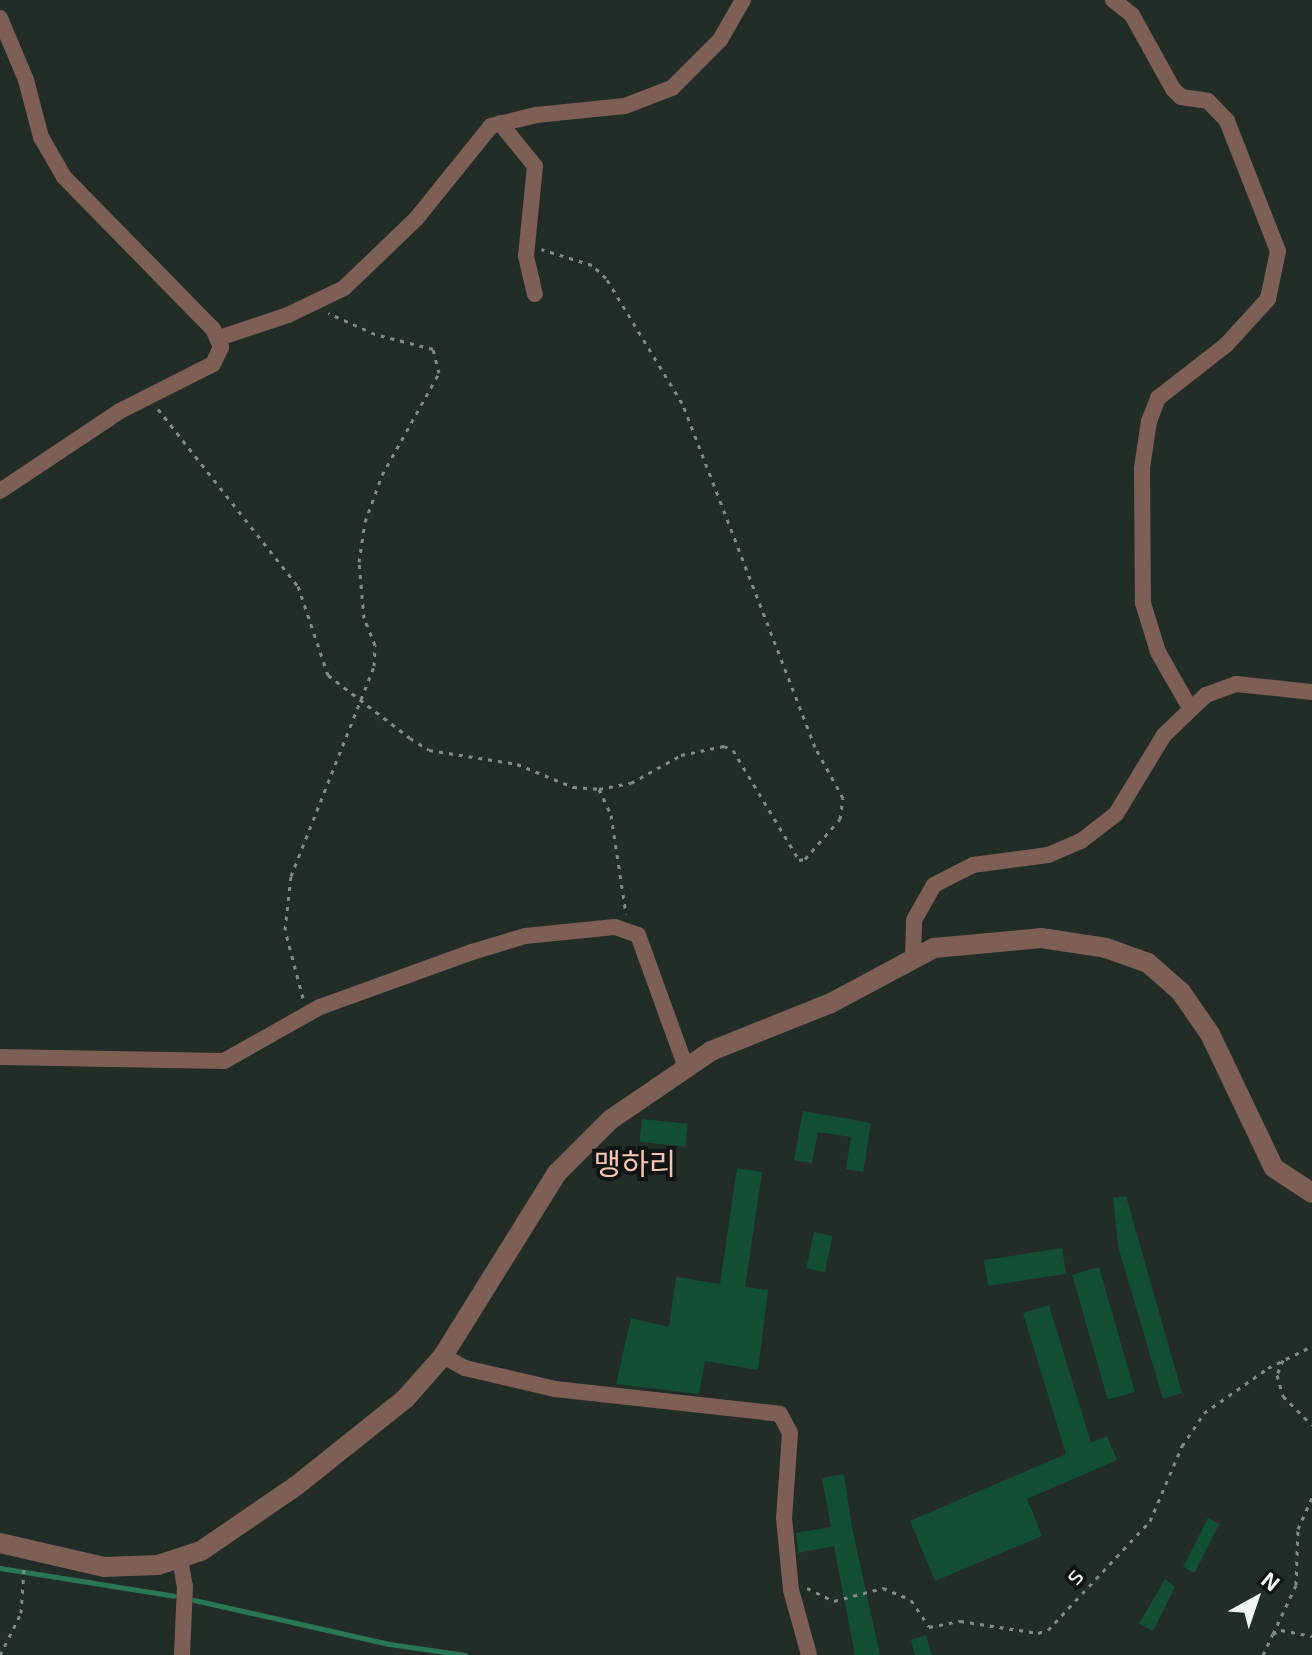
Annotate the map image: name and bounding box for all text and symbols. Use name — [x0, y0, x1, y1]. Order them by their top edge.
district label: 맹하리 — [594, 1145, 676, 1181]
north arrow — [1216, 1559, 1296, 1639]
street label: s — [1057, 1560, 1089, 1590]
text: N — [1257, 1566, 1286, 1596]

